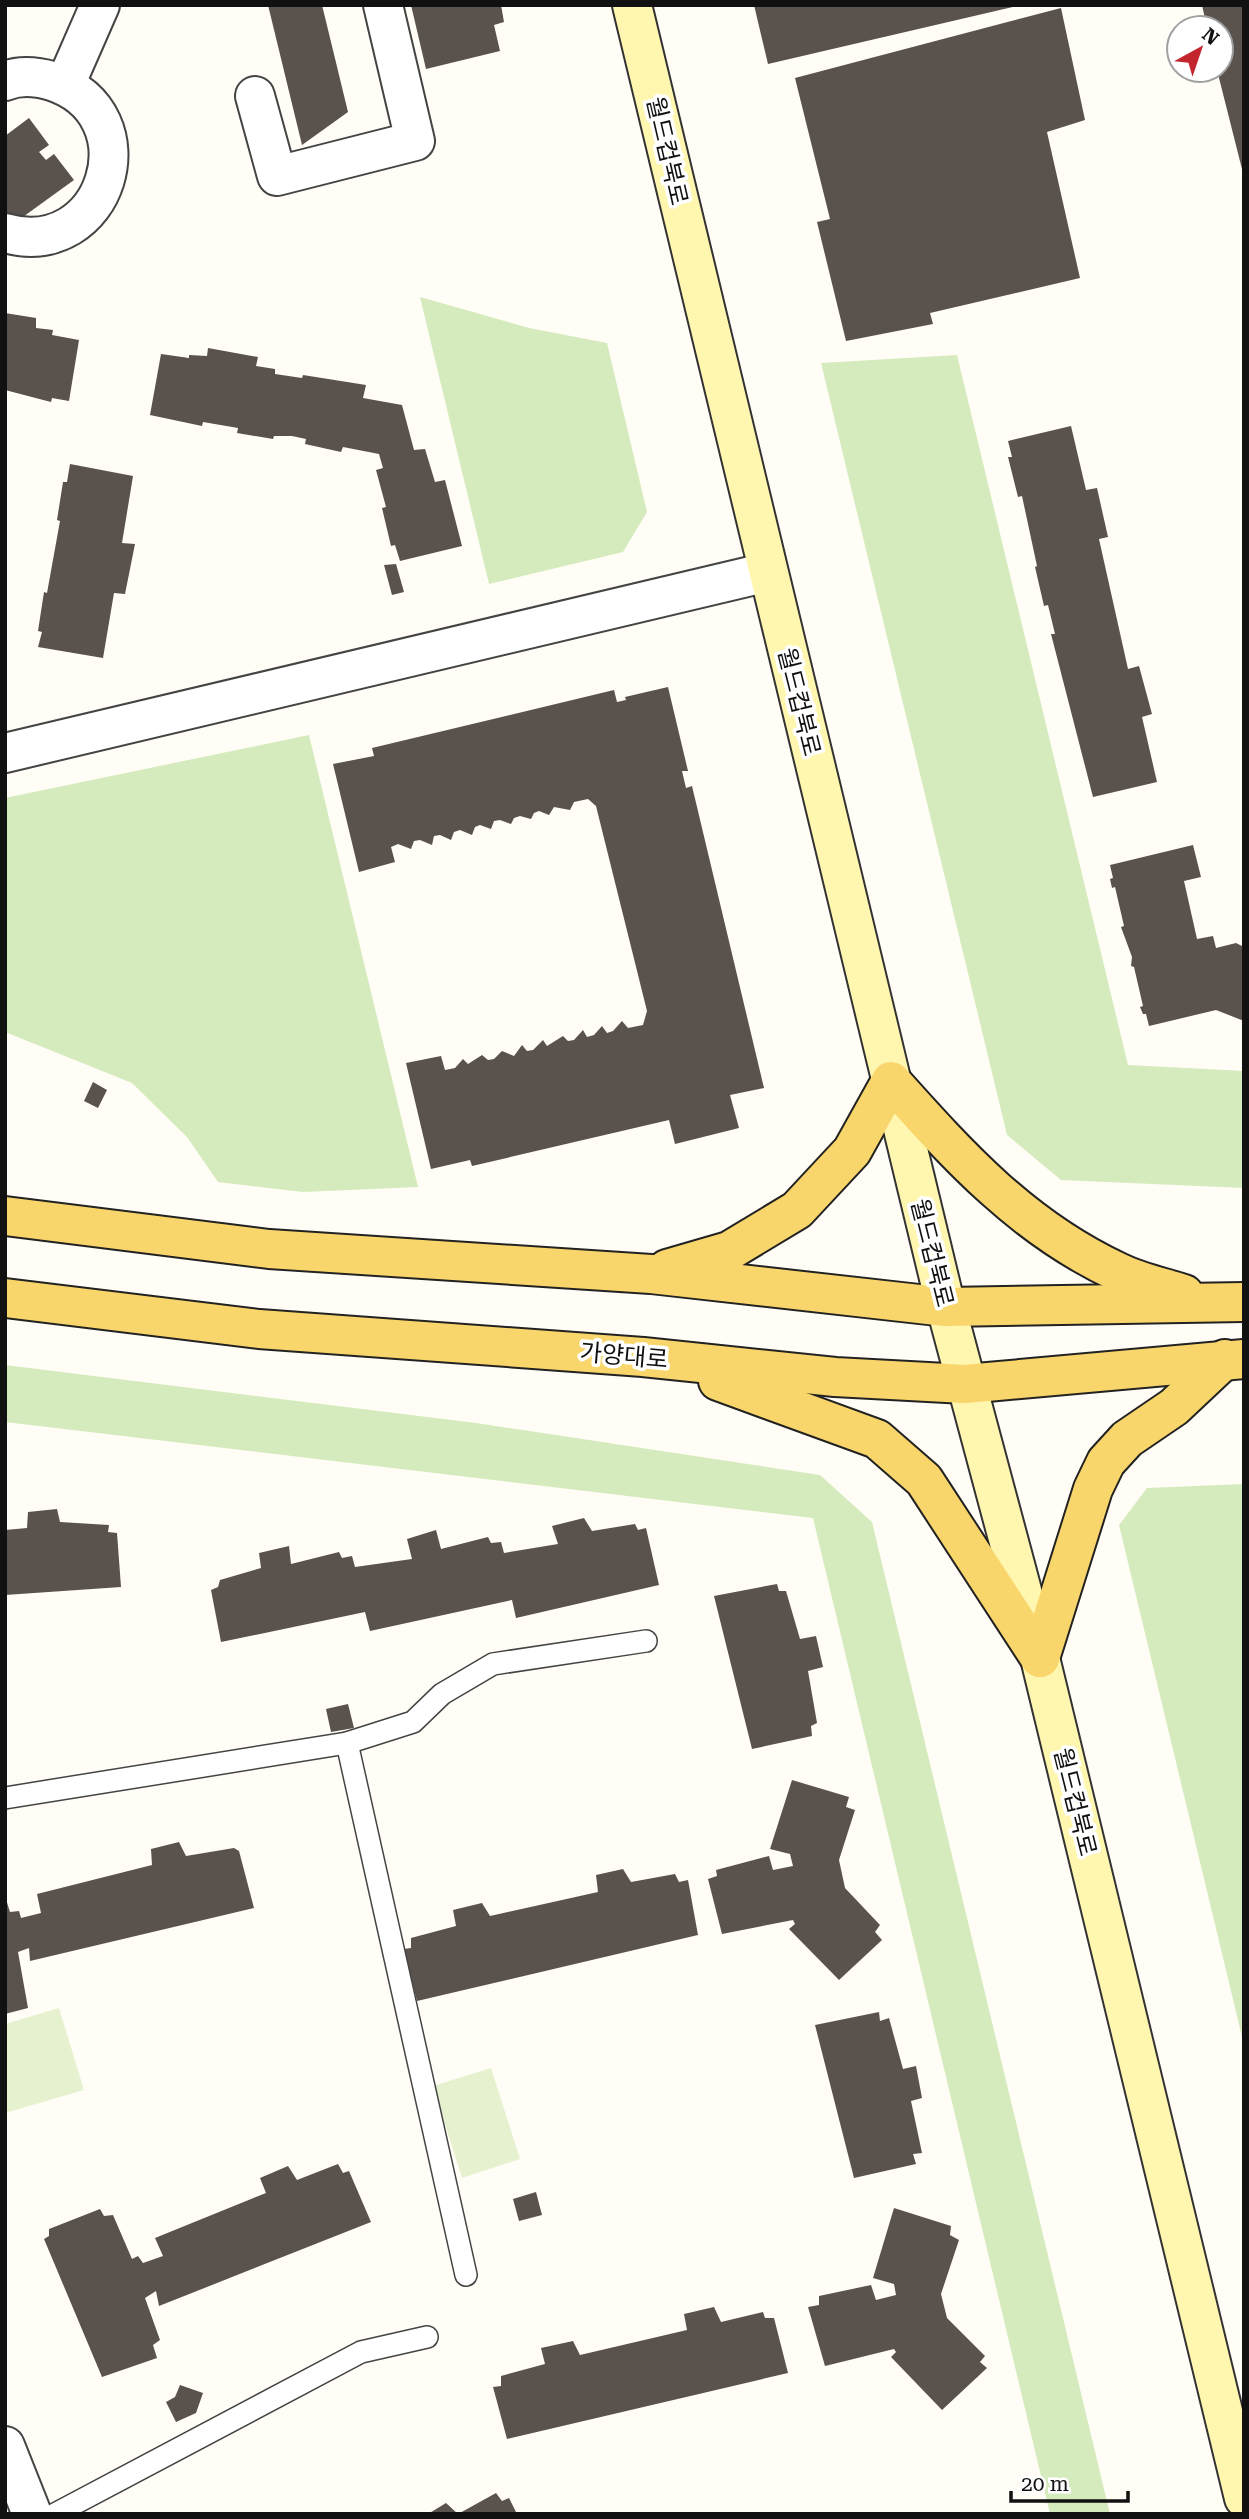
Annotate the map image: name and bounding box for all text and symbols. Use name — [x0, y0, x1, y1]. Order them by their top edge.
north arrow — [1165, 14, 1235, 84]
text: N — [1198, 23, 1224, 50]
street label: 월드컵북로 — [641, 94, 693, 208]
street label: 월드컵북로 — [772, 645, 826, 759]
street label: 월드컵북로 — [905, 1196, 959, 1310]
street label: 가양대로 — [579, 1338, 669, 1374]
street label: 월드컵북로 — [1048, 1745, 1102, 1859]
scale bar — [1011, 2460, 1128, 2504]
text: 20 m — [1021, 2472, 1069, 2496]

